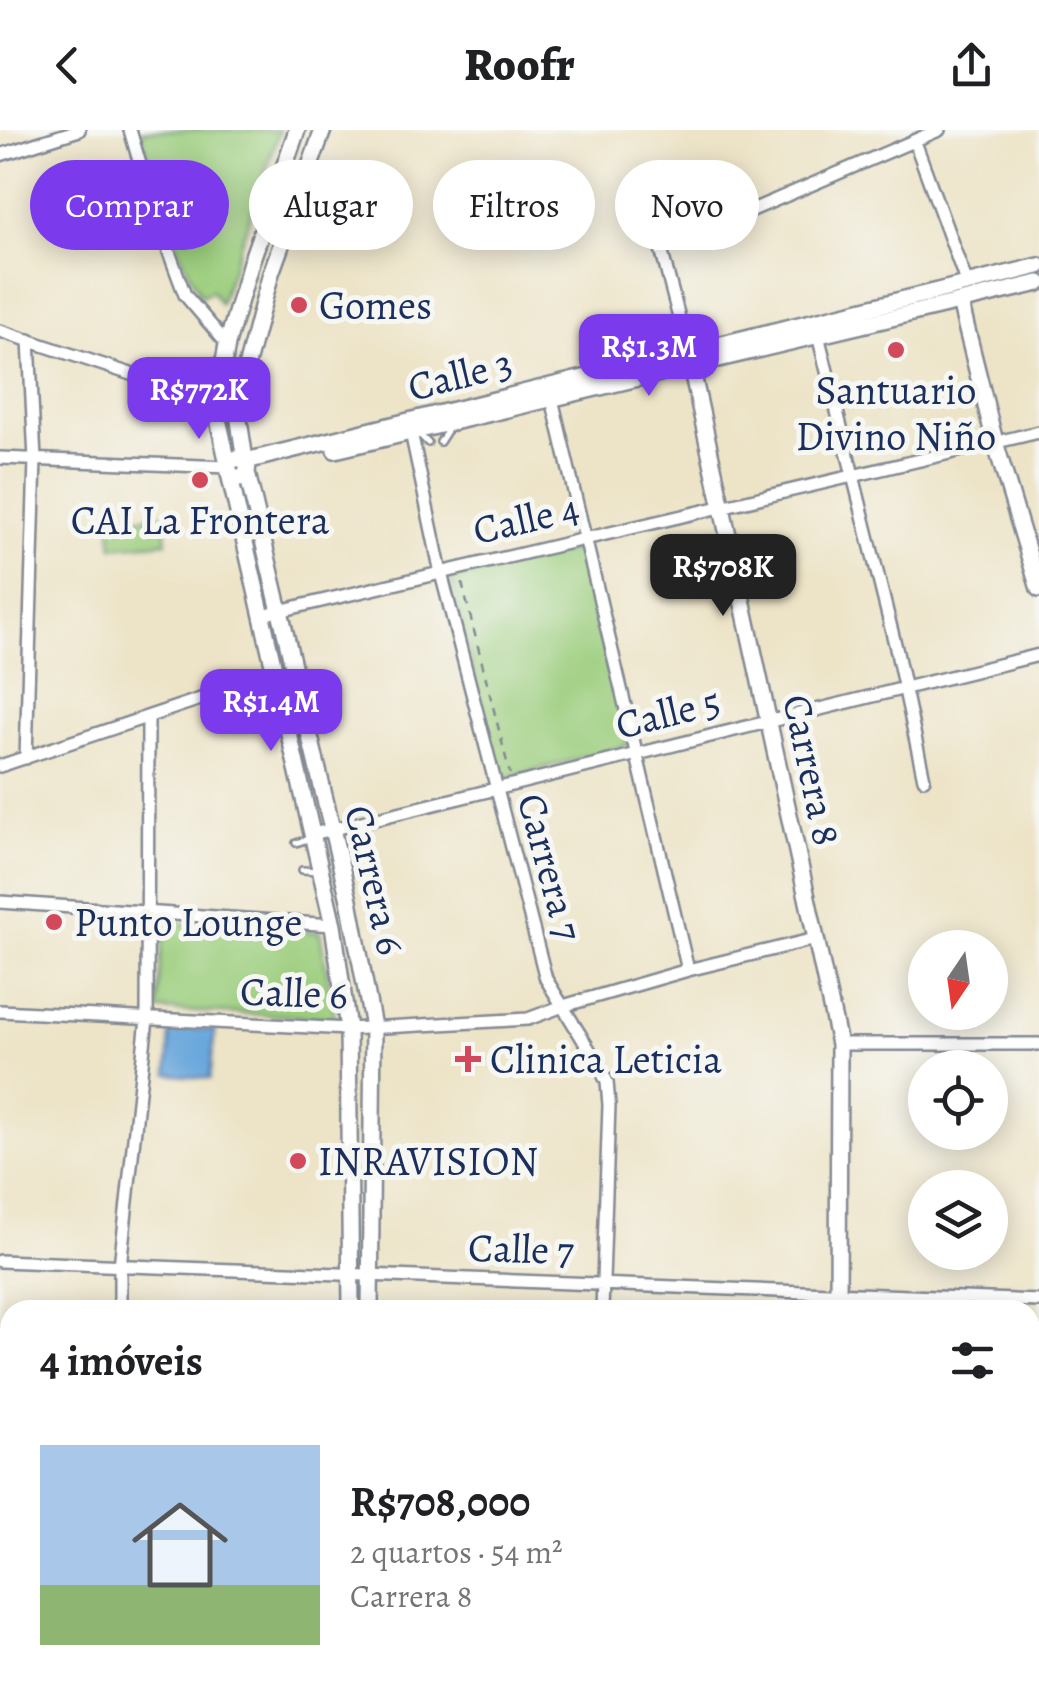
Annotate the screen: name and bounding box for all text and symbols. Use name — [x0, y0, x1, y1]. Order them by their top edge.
text: Roofr — [464, 34, 575, 96]
icon: back — [40, 38, 95, 93]
icon: share — [944, 38, 999, 93]
chip: Comprar — [30, 160, 229, 250]
chip: Alugar — [249, 160, 413, 250]
chip: Filtros — [433, 160, 595, 250]
chip: Novo — [615, 160, 759, 250]
place label: Gomes — [319, 278, 432, 333]
marker: Gomes — [288, 294, 310, 316]
pin: R$1.3M — [568, 314, 730, 399]
text: R$1.3M — [601, 324, 697, 368]
street label: Calle 3 — [402, 336, 518, 414]
marker: Santuario Divino Niño — [885, 339, 907, 361]
pin: R$772K — [118, 357, 280, 442]
place label: Santuario Divino Niño — [796, 363, 996, 464]
text: R$772K — [149, 367, 249, 411]
marker: CAI La Frontera — [189, 469, 211, 491]
street label: Calle 4 — [468, 480, 584, 558]
place label: CAI La Frontera — [71, 493, 330, 548]
pin: R$708K — [642, 534, 804, 619]
text: R$708K — [672, 544, 774, 588]
pin: R$1.4M — [190, 669, 352, 754]
street label: Calle 5 — [610, 673, 726, 753]
text: R$1.4M — [222, 679, 320, 723]
street label: Carrera 8 — [769, 690, 855, 850]
street label: Carrera 7 — [504, 787, 596, 947]
street label: Carrera 6 — [331, 800, 419, 960]
place label: Punto Lounge — [74, 895, 302, 950]
marker: Punto Lounge — [43, 911, 65, 933]
north arrow — [908, 930, 1008, 1030]
map controls — [908, 930, 1008, 1270]
street label: Calle 6 — [239, 964, 349, 1022]
place label: Clinica Leticia — [490, 1032, 722, 1087]
marker: Clinica Leticia — [455, 1046, 481, 1072]
button: locate — [908, 1050, 1008, 1150]
place label: INRAVISION — [318, 1134, 538, 1189]
marker: INRAVISION — [287, 1150, 309, 1172]
button: layers — [908, 1170, 1008, 1270]
street label: Calle 7 — [467, 1220, 575, 1278]
text: 4 imóveis — [40, 1332, 203, 1389]
icon: filters — [945, 1333, 1000, 1388]
text: R$708,000 — [350, 1473, 530, 1530]
icon: home — [120, 1485, 240, 1605]
text: 2 quartos · 54 m² — [350, 1530, 563, 1574]
text: Carrera 8 — [350, 1574, 472, 1618]

